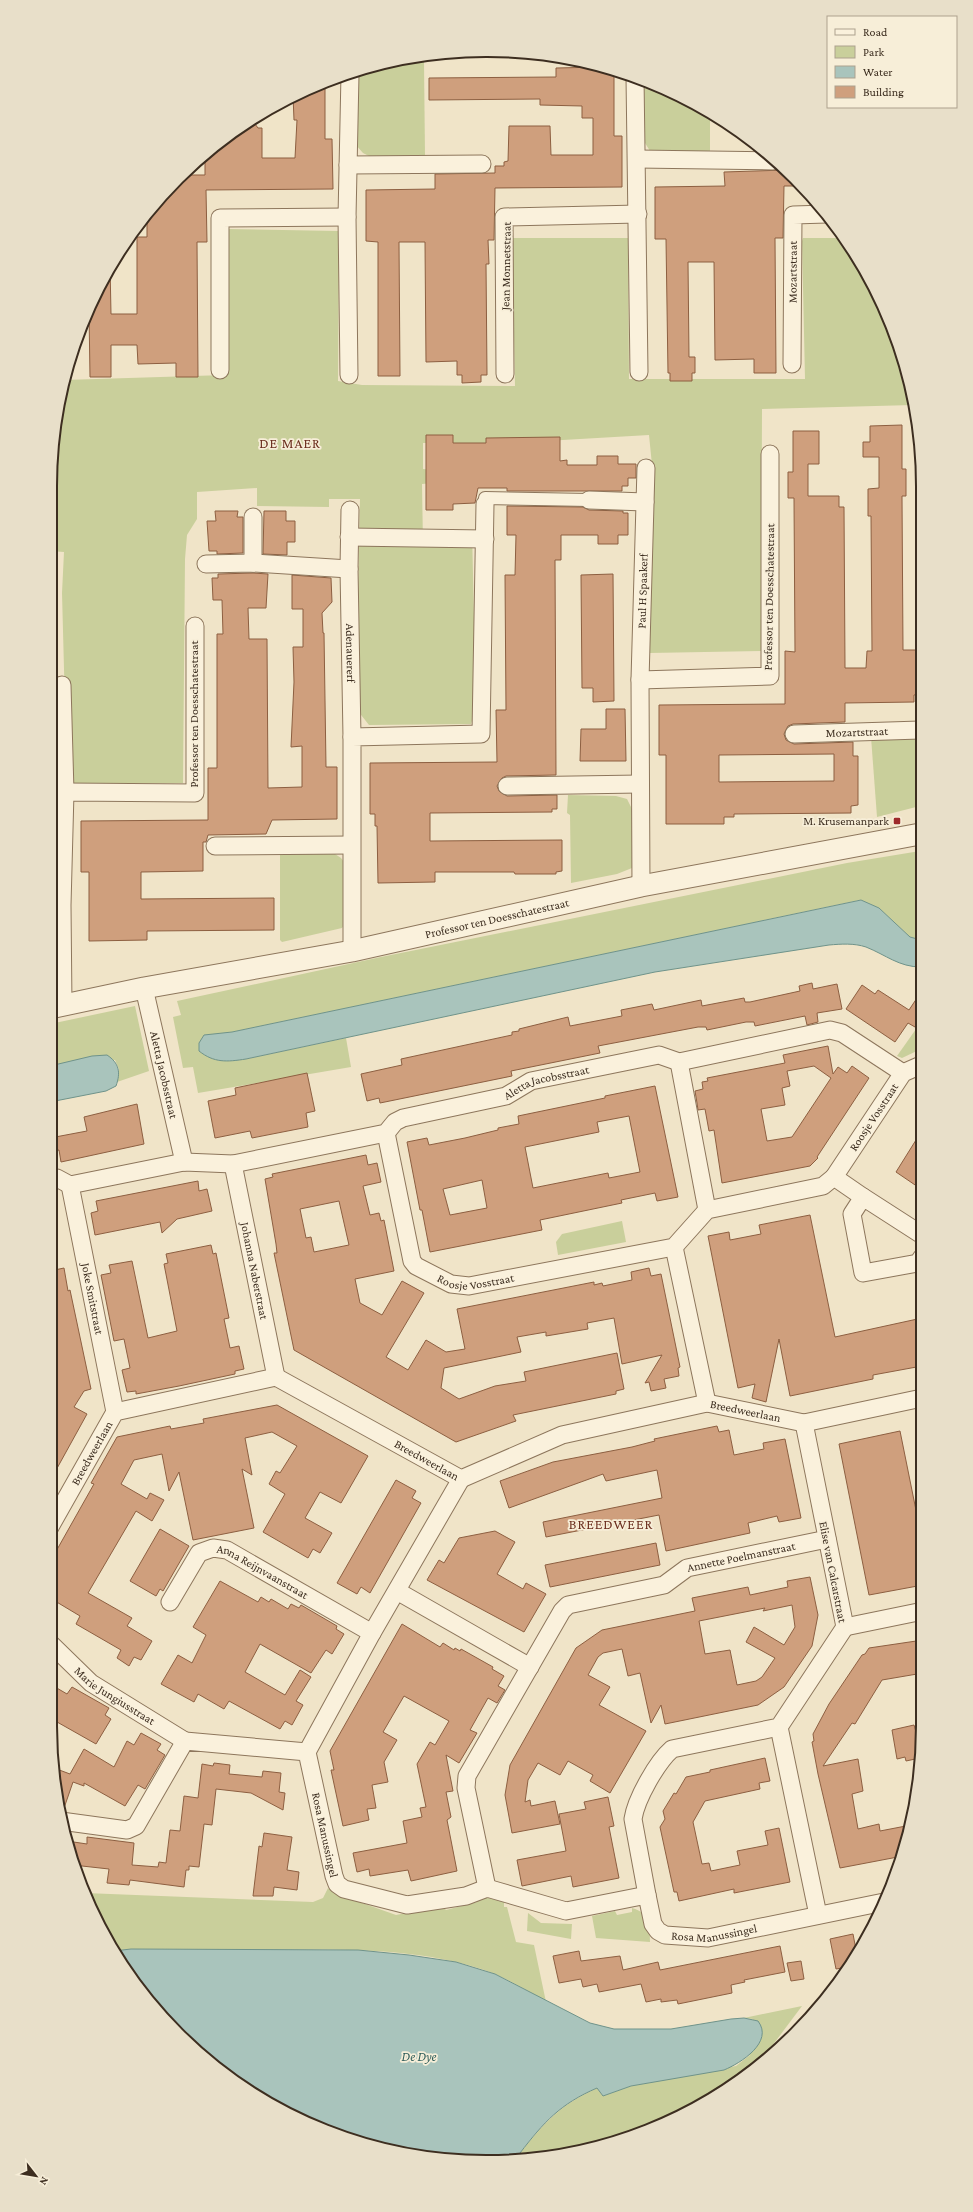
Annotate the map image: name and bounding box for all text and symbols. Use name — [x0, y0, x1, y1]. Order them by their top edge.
legend — [827, 16, 957, 108]
text: Road — [863, 25, 888, 39]
text: Park — [863, 45, 885, 59]
text: Water — [863, 65, 893, 79]
text: Building — [863, 85, 904, 99]
street label: Jean Monnetstraat — [498, 220, 514, 312]
street label: Mozartstraat — [785, 240, 800, 303]
district label: DE MAER — [259, 435, 321, 451]
street label: Professor ten Doesschatestraat — [761, 522, 777, 671]
street label: Paul H Spaakerf — [634, 552, 651, 629]
street label: Adenauererf — [343, 623, 358, 684]
street label: Professor ten Doesschatestraat — [187, 639, 201, 788]
street label: Mozartstraat — [825, 724, 889, 740]
place label: M. Krusemanpark — [803, 814, 889, 828]
marker: M. Krusemanpark — [892, 816, 902, 826]
street label: Professor ten Doesschatestraat — [424, 895, 571, 941]
street label: Aletta Jacobsstraat — [147, 1029, 181, 1121]
street label: Aletta Jacobsstraat — [501, 1062, 591, 1103]
street label: Roosje Vosstraat — [846, 1080, 902, 1154]
street label: Johanna Naberstraat — [238, 1220, 271, 1322]
street label: Joke Smitstraat — [78, 1261, 107, 1337]
street label: Roosje Vosstraat — [435, 1270, 516, 1293]
street label: Breedweerlaan — [709, 1397, 782, 1425]
street label: Breedweerlaan — [68, 1418, 116, 1488]
street label: Breedweerlaan — [392, 1437, 462, 1484]
district label: BREEDWEER — [569, 1516, 653, 1532]
street label: Elise van Calcarstraat — [816, 1520, 850, 1625]
street label: Annette Poelmanstraat — [686, 1539, 797, 1575]
street label: Anna Reijnvaanstraat — [216, 1542, 312, 1602]
street label: Marie Jungiusstraat — [71, 1664, 159, 1728]
street label: Rosa Manussingel — [309, 1791, 341, 1879]
street label: Rosa Manussingel — [671, 1921, 758, 1945]
water label: De Dye — [401, 2049, 437, 2064]
north arrow — [16, 2156, 56, 2196]
text: N — [37, 2175, 52, 2188]

